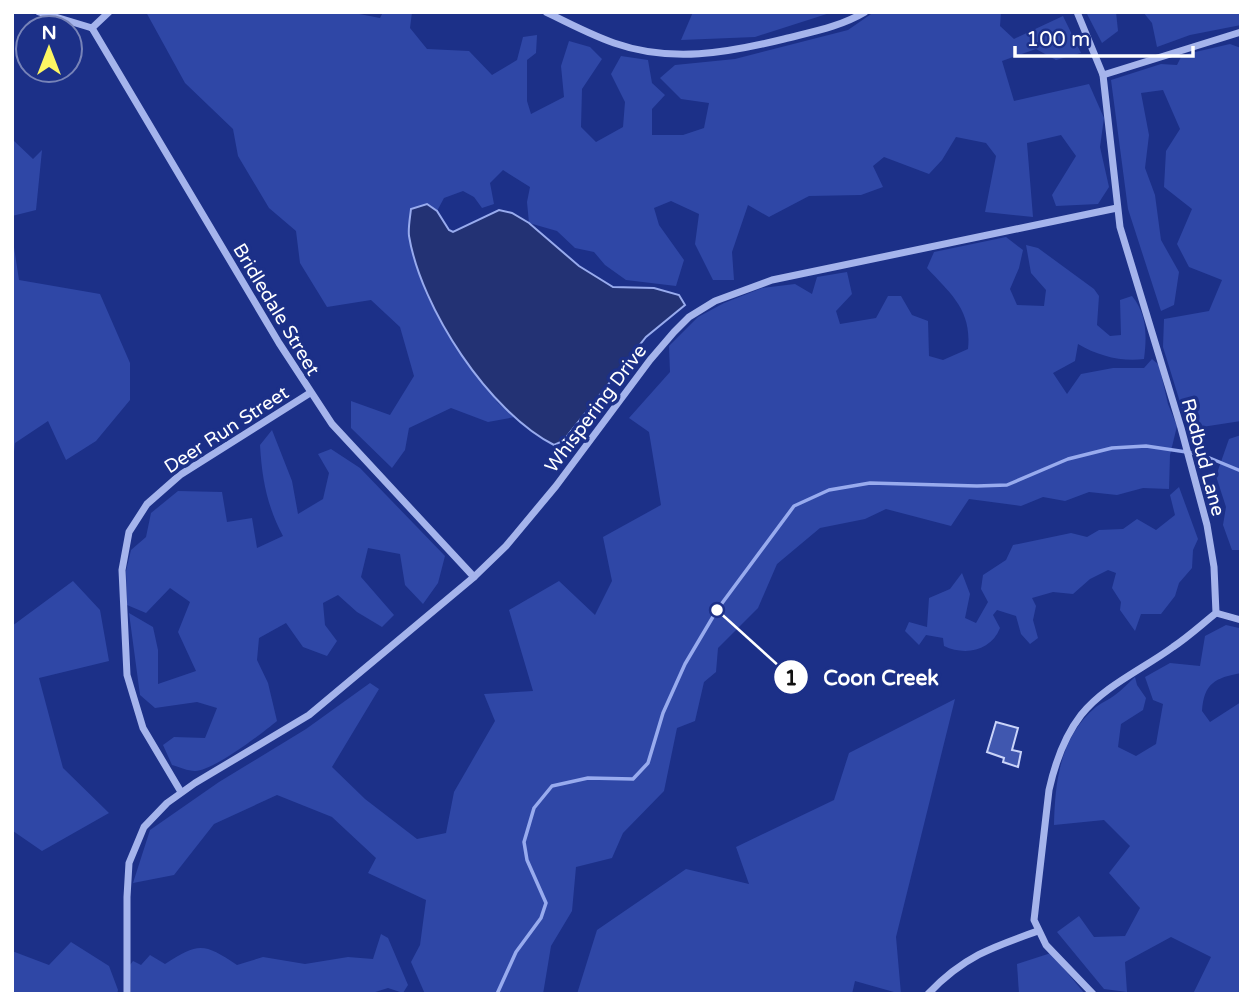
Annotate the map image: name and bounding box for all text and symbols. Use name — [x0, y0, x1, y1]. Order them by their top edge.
north arrow — [14, 14, 84, 84]
scale bar — [1015, 14, 1194, 58]
text: N — [41, 22, 57, 44]
text: 100 m — [1026, 27, 1090, 52]
street label: Bridledale Street — [228, 240, 324, 379]
street label: Whispering Drive — [540, 340, 651, 477]
street label: Deer Run Street — [160, 382, 293, 478]
street label: Redbud Lane — [1177, 396, 1229, 518]
callout: Coon Creek — [774, 656, 952, 698]
text: 1 — [784, 666, 798, 691]
text: Coon Creek — [823, 666, 939, 691]

